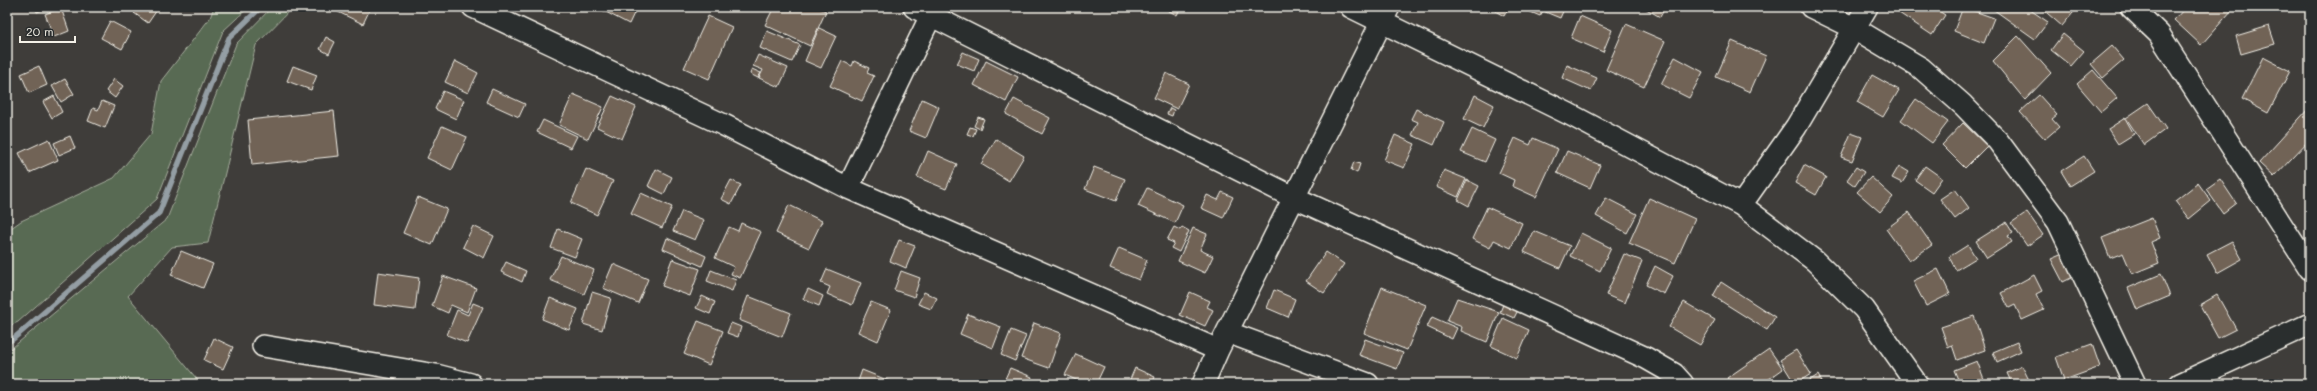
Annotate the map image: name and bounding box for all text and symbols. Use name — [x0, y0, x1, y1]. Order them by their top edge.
scale bar — [20, 18, 75, 44]
text: 20 m — [26, 23, 54, 39]

